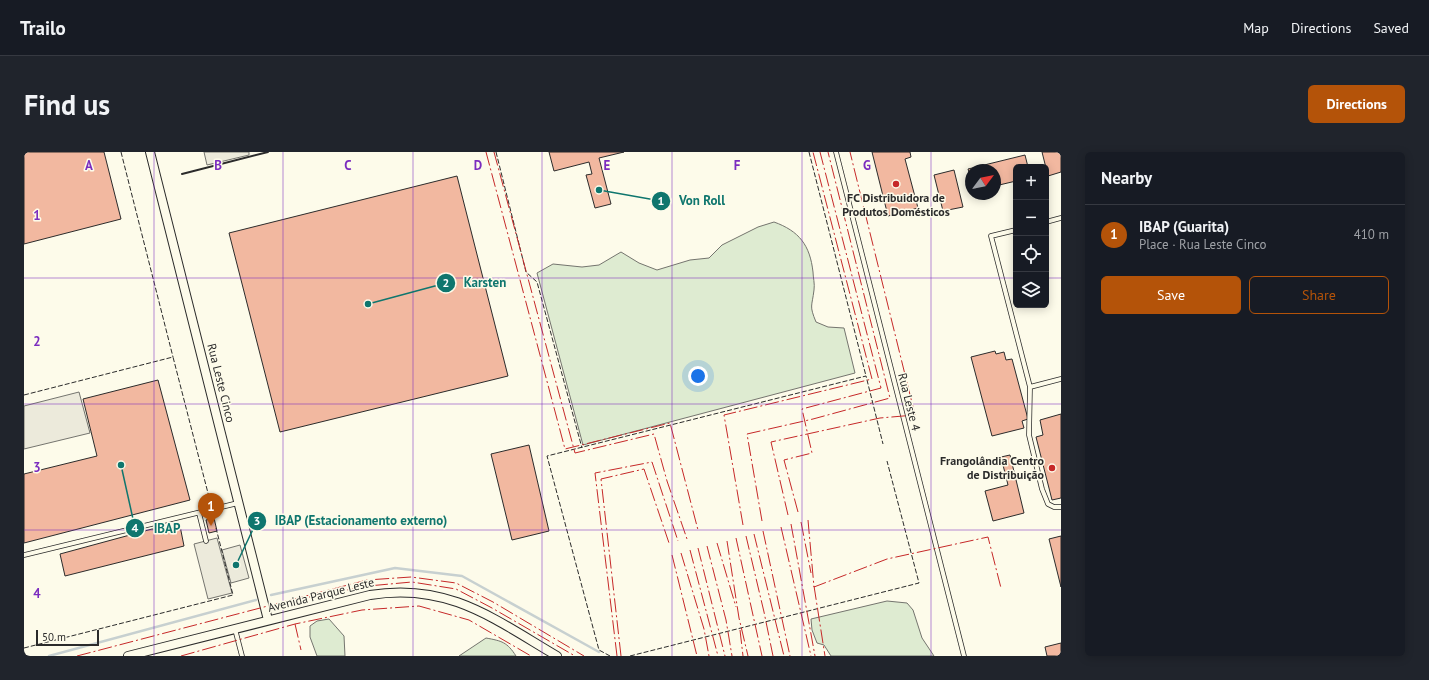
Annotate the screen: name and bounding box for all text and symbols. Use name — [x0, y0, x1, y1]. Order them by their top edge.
text: Trailo — [20, 16, 66, 40]
text: Map — [1243, 19, 1269, 37]
text: Directions — [1291, 19, 1351, 37]
text: Saved — [1373, 19, 1409, 37]
button: Directions — [1308, 85, 1405, 123]
text: Find us — [24, 86, 110, 123]
text: A — [85, 157, 93, 174]
text: B — [214, 157, 222, 174]
text: C — [344, 157, 352, 174]
text: D — [474, 157, 482, 174]
text: E — [604, 157, 611, 174]
text: F — [734, 157, 741, 174]
text: G — [863, 157, 871, 174]
north arrow — [965, 164, 1001, 200]
map controls — [1013, 164, 1049, 308]
button: + — [1013, 164, 1049, 200]
text: Nearby — [1101, 167, 1152, 189]
marker: FC Distribuidora de Produtos Domésticos — [891, 179, 901, 189]
callout: Von Roll — [651, 188, 733, 213]
place label: FC Distribuidora de Produtos Domésticos — [842, 190, 950, 219]
text: Von Roll — [678, 192, 725, 209]
text: 1 — [658, 193, 664, 208]
button: − — [1013, 200, 1049, 236]
text: 1 — [33, 207, 41, 224]
text: IBAP (Guarita) — [1139, 217, 1229, 236]
text: 1 — [1110, 226, 1118, 243]
text: 410 m — [1354, 226, 1389, 243]
button: locate — [1013, 236, 1049, 272]
text: Place · Rua Leste Cinco — [1139, 236, 1267, 253]
callout: Karsten — [436, 270, 514, 295]
button: layers — [1013, 272, 1049, 308]
text: Karsten — [464, 274, 506, 291]
text: 2 — [443, 275, 449, 290]
button: Save — [1101, 276, 1241, 314]
button: Share — [1249, 276, 1389, 314]
text: 2 — [33, 333, 41, 350]
street label: Rua Leste Cinco — [204, 342, 239, 424]
your location — [688, 366, 708, 386]
street label: Rua Leste 4 — [895, 371, 924, 433]
place label: Frangolândia Centro de Distribuição — [940, 453, 1045, 482]
text: 3 — [33, 459, 41, 476]
marker: Frangolândia Centro de Distribuição — [1047, 463, 1057, 473]
pin: 1 — [198, 493, 224, 526]
callout: IBAP (Estacionamento externo) — [247, 508, 456, 533]
text: IBAP (Estacionamento externo) — [275, 512, 447, 529]
text: 3 — [254, 513, 260, 528]
callout: IBAP — [125, 516, 188, 541]
text: 4 — [132, 520, 139, 535]
text: IBAP — [154, 520, 181, 537]
street label: Avenida Parque Leste — [266, 574, 376, 615]
text: 4 — [33, 585, 41, 602]
scale bar — [36, 628, 99, 647]
text: 50 m — [42, 630, 66, 644]

